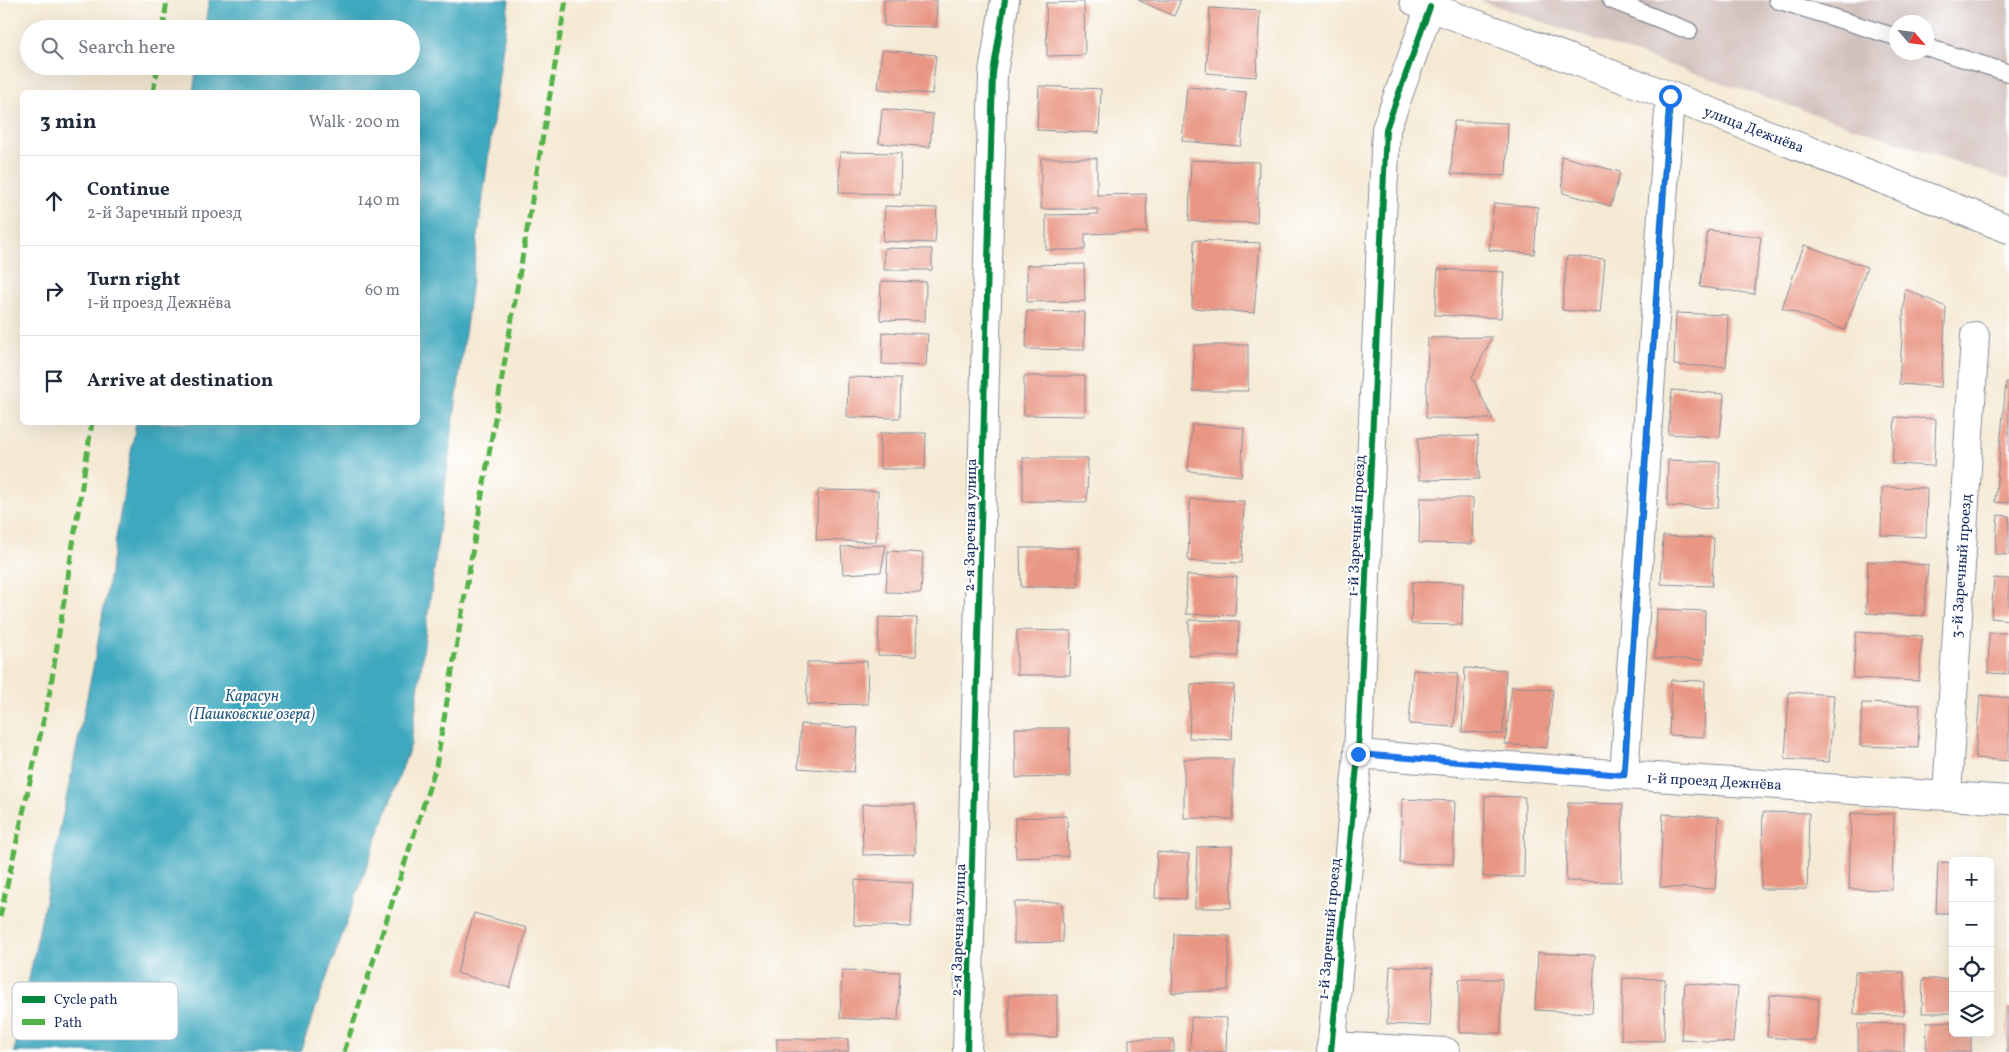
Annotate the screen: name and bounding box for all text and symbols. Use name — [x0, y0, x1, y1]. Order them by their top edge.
north arrow — [1889, 15, 1934, 60]
search box — [20, 20, 420, 75]
icon: search — [38, 34, 66, 62]
text: Search here — [78, 35, 175, 61]
route start — [1659, 85, 1682, 108]
street label: улица Дежнёва — [1700, 102, 1807, 159]
text: 3 min — [40, 108, 96, 137]
text: Walk · 200 m — [309, 112, 400, 134]
text: Continue — [87, 177, 170, 203]
icon: ahead — [40, 187, 68, 215]
text: 140 m — [358, 190, 400, 212]
text: 2-й Заречный проезд — [87, 203, 242, 225]
text: Turn right — [87, 267, 180, 293]
icon: right — [40, 277, 68, 305]
text: 60 m — [365, 280, 400, 302]
text: 1-й проезд Дежнёва — [87, 293, 231, 315]
icon: arrive — [40, 367, 68, 395]
text: Arrive at destination — [87, 368, 273, 394]
street label: 1-й Заречный проезд — [1343, 454, 1372, 598]
street label: 2-я Заречная улица — [960, 458, 983, 592]
street label: 3-й Заречный проезд — [1947, 493, 1978, 639]
water label: Карасун (Пашковские озера) — [189, 686, 315, 726]
route end — [1347, 743, 1370, 766]
street label: 1-й проезд Дежнёва — [1646, 768, 1782, 797]
street label: 1-й Заречный проезд — [1314, 857, 1347, 1001]
map controls — [1949, 857, 1994, 1037]
button: + — [1949, 857, 1994, 902]
street label: 2-я Заречная улица — [947, 863, 972, 997]
button: − — [1949, 902, 1994, 947]
button: locate — [1949, 947, 1994, 992]
legend — [12, 982, 178, 1040]
text: Cycle path — [54, 991, 118, 1010]
button: layers — [1949, 992, 1994, 1037]
text: Path — [54, 1014, 82, 1033]

